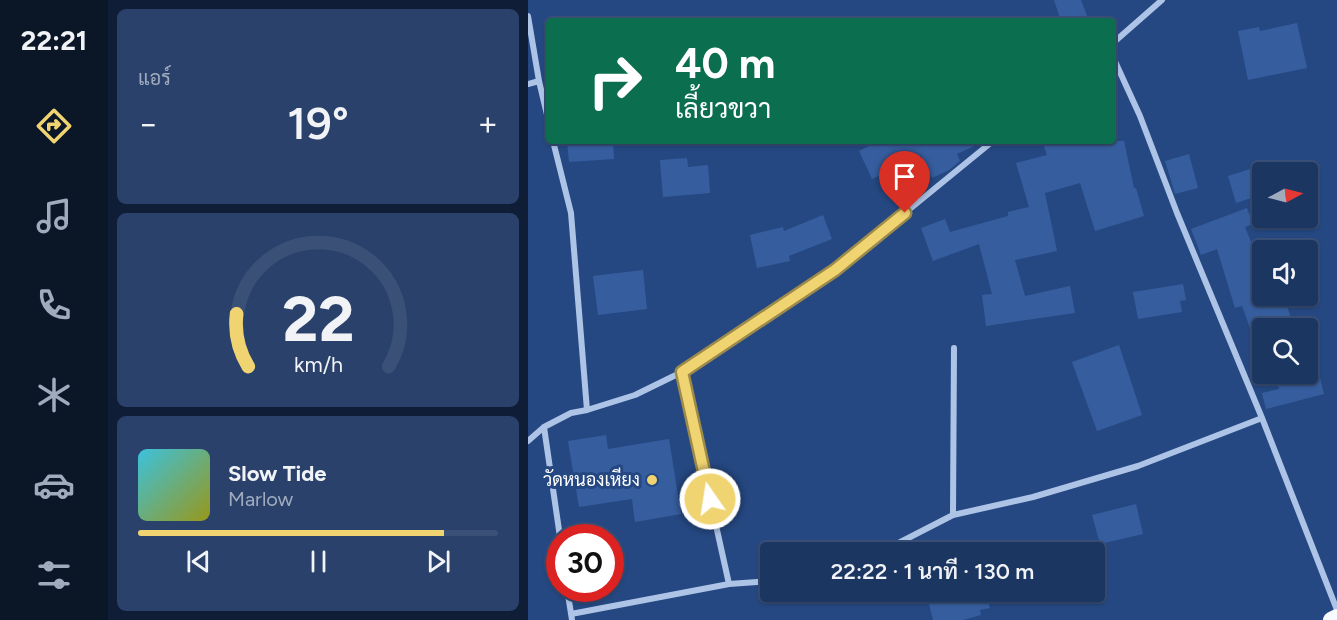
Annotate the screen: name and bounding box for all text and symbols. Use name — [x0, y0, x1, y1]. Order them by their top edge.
text: 22:21 — [21, 24, 87, 57]
text: 40 m — [675, 38, 775, 89]
icon: right — [576, 42, 654, 120]
text: แอร์ — [138, 66, 171, 90]
text: เลี้ยวขวา — [675, 92, 771, 125]
text: 19° — [287, 96, 349, 150]
text: − — [138, 104, 159, 143]
text: + — [477, 104, 498, 143]
icon: directions — [33, 105, 75, 147]
pin — [879, 151, 930, 213]
icon: arrive — [888, 160, 921, 193]
north arrow — [1252, 162, 1318, 228]
map controls — [1252, 162, 1318, 384]
icon: music — [33, 195, 75, 237]
button: sound — [1252, 240, 1318, 306]
text: 22 — [282, 282, 354, 357]
icon: phone — [33, 284, 75, 326]
button: search — [1252, 318, 1318, 384]
text: km/h — [294, 352, 342, 377]
icon: climate — [33, 374, 75, 416]
text: Slow Tide — [228, 460, 327, 487]
icon: car — [33, 464, 75, 506]
place label: วัดหนองเหียง — [543, 467, 640, 491]
position arrow — [678, 467, 742, 531]
marker: วัดหนองเหียง — [645, 473, 659, 487]
text: Marlow — [228, 487, 293, 511]
speed limit sign: 30 — [546, 524, 624, 602]
icon: previous — [182, 545, 215, 578]
icon: pause — [302, 545, 335, 578]
icon: next — [422, 545, 455, 578]
icon: filters — [33, 554, 75, 596]
text: 22:22 · 1 นาที · 130 m — [831, 558, 1034, 585]

